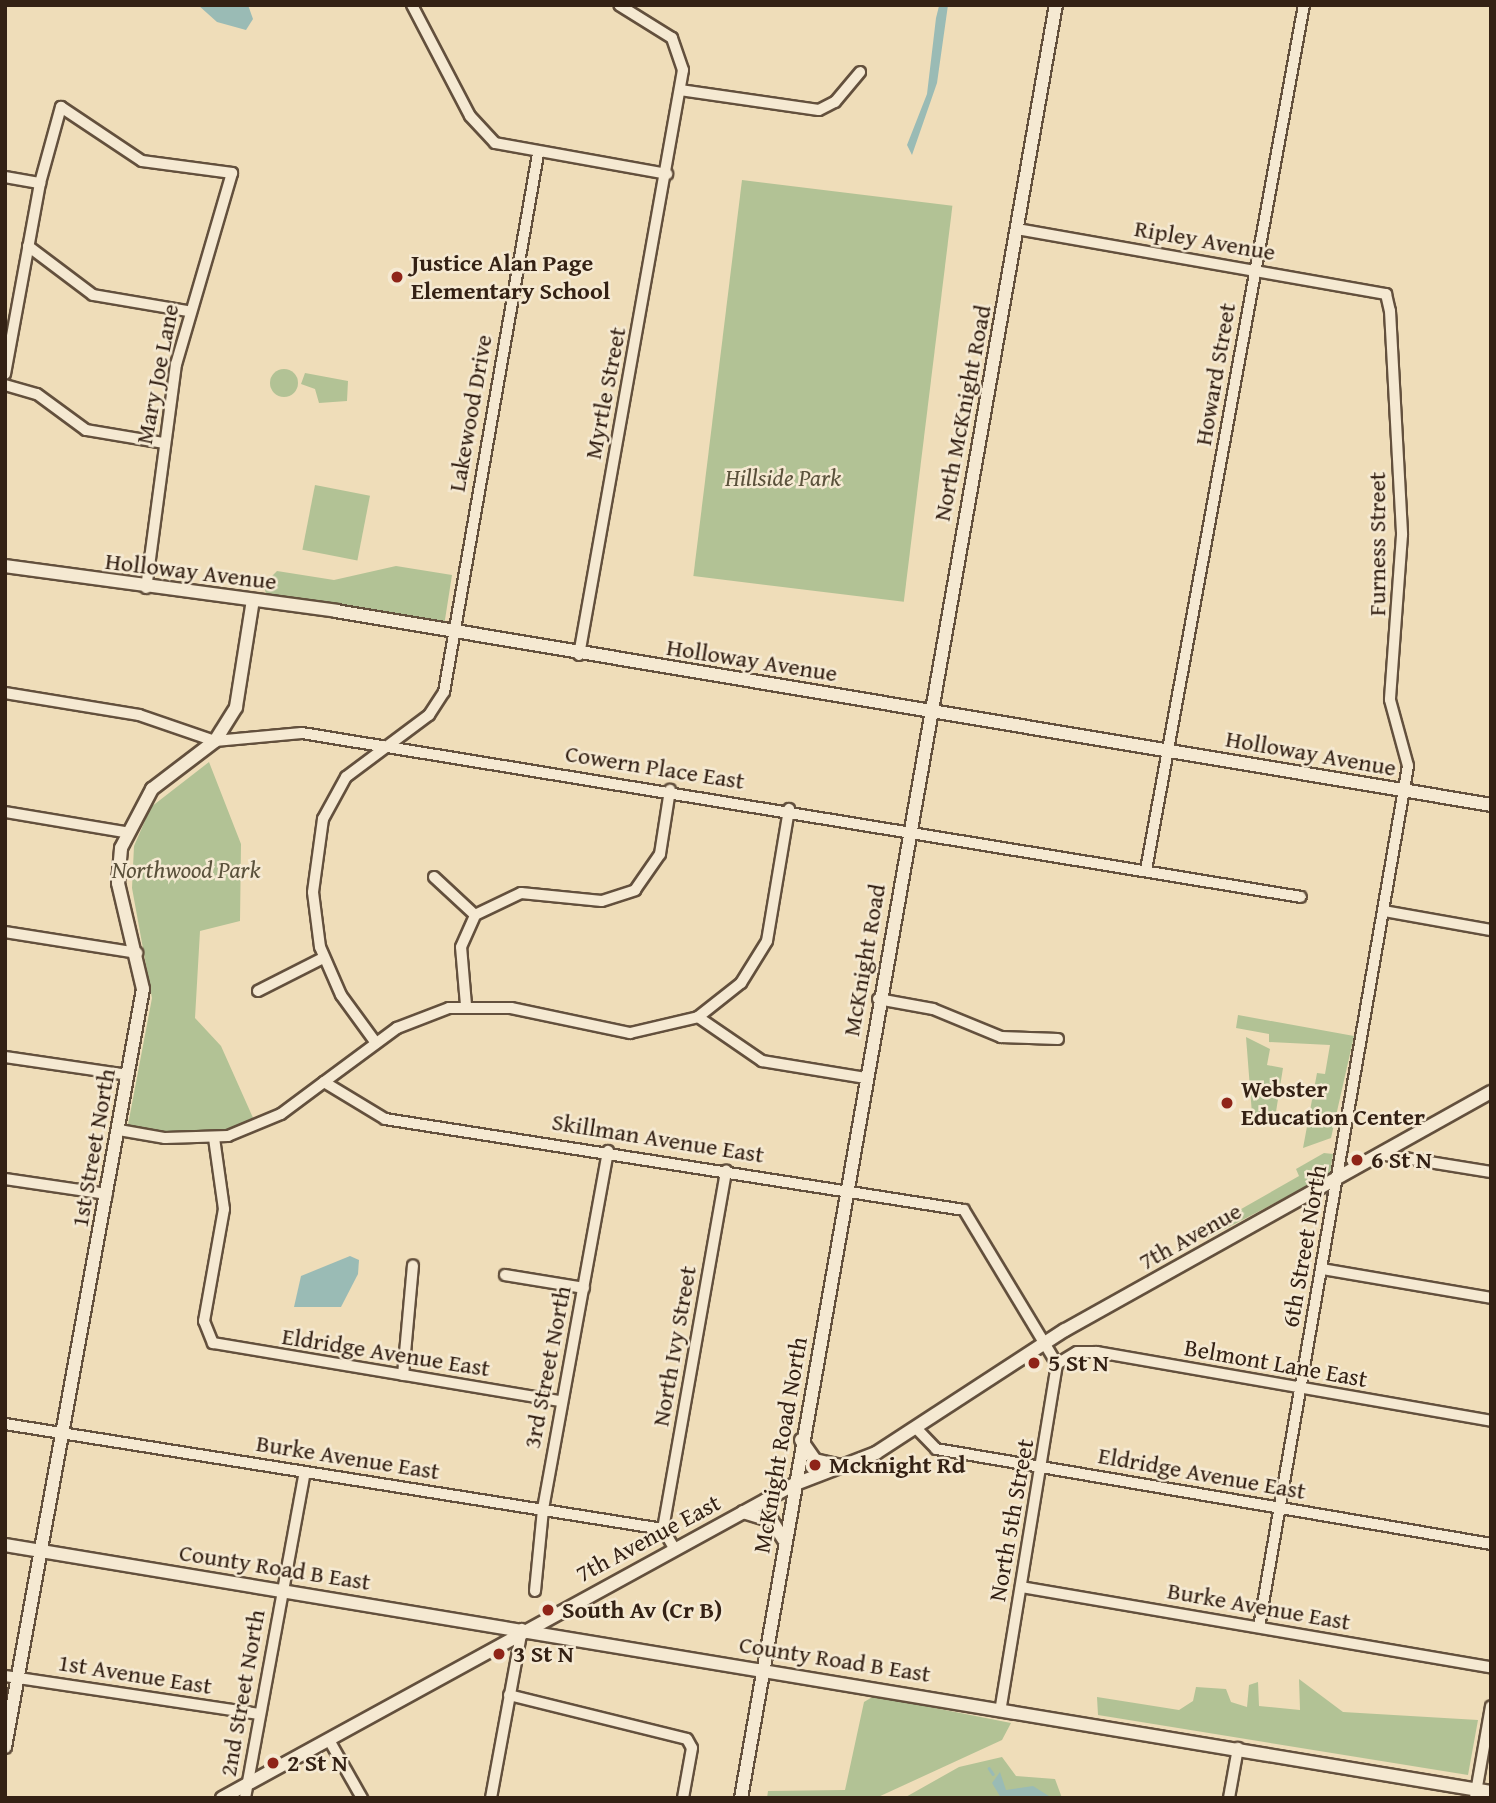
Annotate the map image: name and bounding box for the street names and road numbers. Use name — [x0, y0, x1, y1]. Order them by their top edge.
street label: Ripley Avenue — [1132, 213, 1278, 267]
street label: Howard Street — [1188, 300, 1242, 448]
street label: Mary Joe Lane — [129, 301, 185, 447]
street label: North McKnight Road — [927, 303, 997, 523]
street label: Myrtle Street — [578, 324, 632, 462]
street label: Lakewood Drive — [442, 332, 498, 494]
street label: Furness Street — [1363, 472, 1391, 616]
street label: Holloway Avenue — [104, 546, 278, 596]
street label: Holloway Avenue — [665, 632, 839, 688]
street label: Holloway Avenue — [1224, 724, 1398, 782]
street label: Cowern Place East — [563, 739, 747, 795]
street label: McKnight Road — [836, 882, 892, 1038]
street label: 1st Street North — [65, 1066, 121, 1230]
street label: Skillman Avenue East — [550, 1107, 766, 1169]
street label: 6th Street North — [1276, 1162, 1332, 1330]
street label: 7th Avenue — [1134, 1196, 1246, 1276]
street label: North Ivy Street — [646, 1264, 702, 1428]
street label: 3rd Street North — [517, 1283, 577, 1451]
street label: Eldridge Avenue East — [280, 1321, 492, 1383]
street label: Belmont Lane East — [1182, 1333, 1370, 1393]
street label: McKnight Road North — [747, 1335, 813, 1555]
street label: Burke Avenue East — [254, 1428, 442, 1486]
street label: North 5th Street — [983, 1436, 1039, 1604]
street label: Eldridge Avenue East — [1096, 1441, 1308, 1505]
street label: 7th Avenue East — [571, 1488, 725, 1588]
street label: County Road B East — [177, 1538, 373, 1596]
street label: Burke Avenue East — [1165, 1576, 1353, 1636]
street label: 2nd Street North — [213, 1607, 271, 1779]
street label: County Road B East — [737, 1630, 933, 1688]
street label: 1st Avenue East — [56, 1648, 214, 1700]

